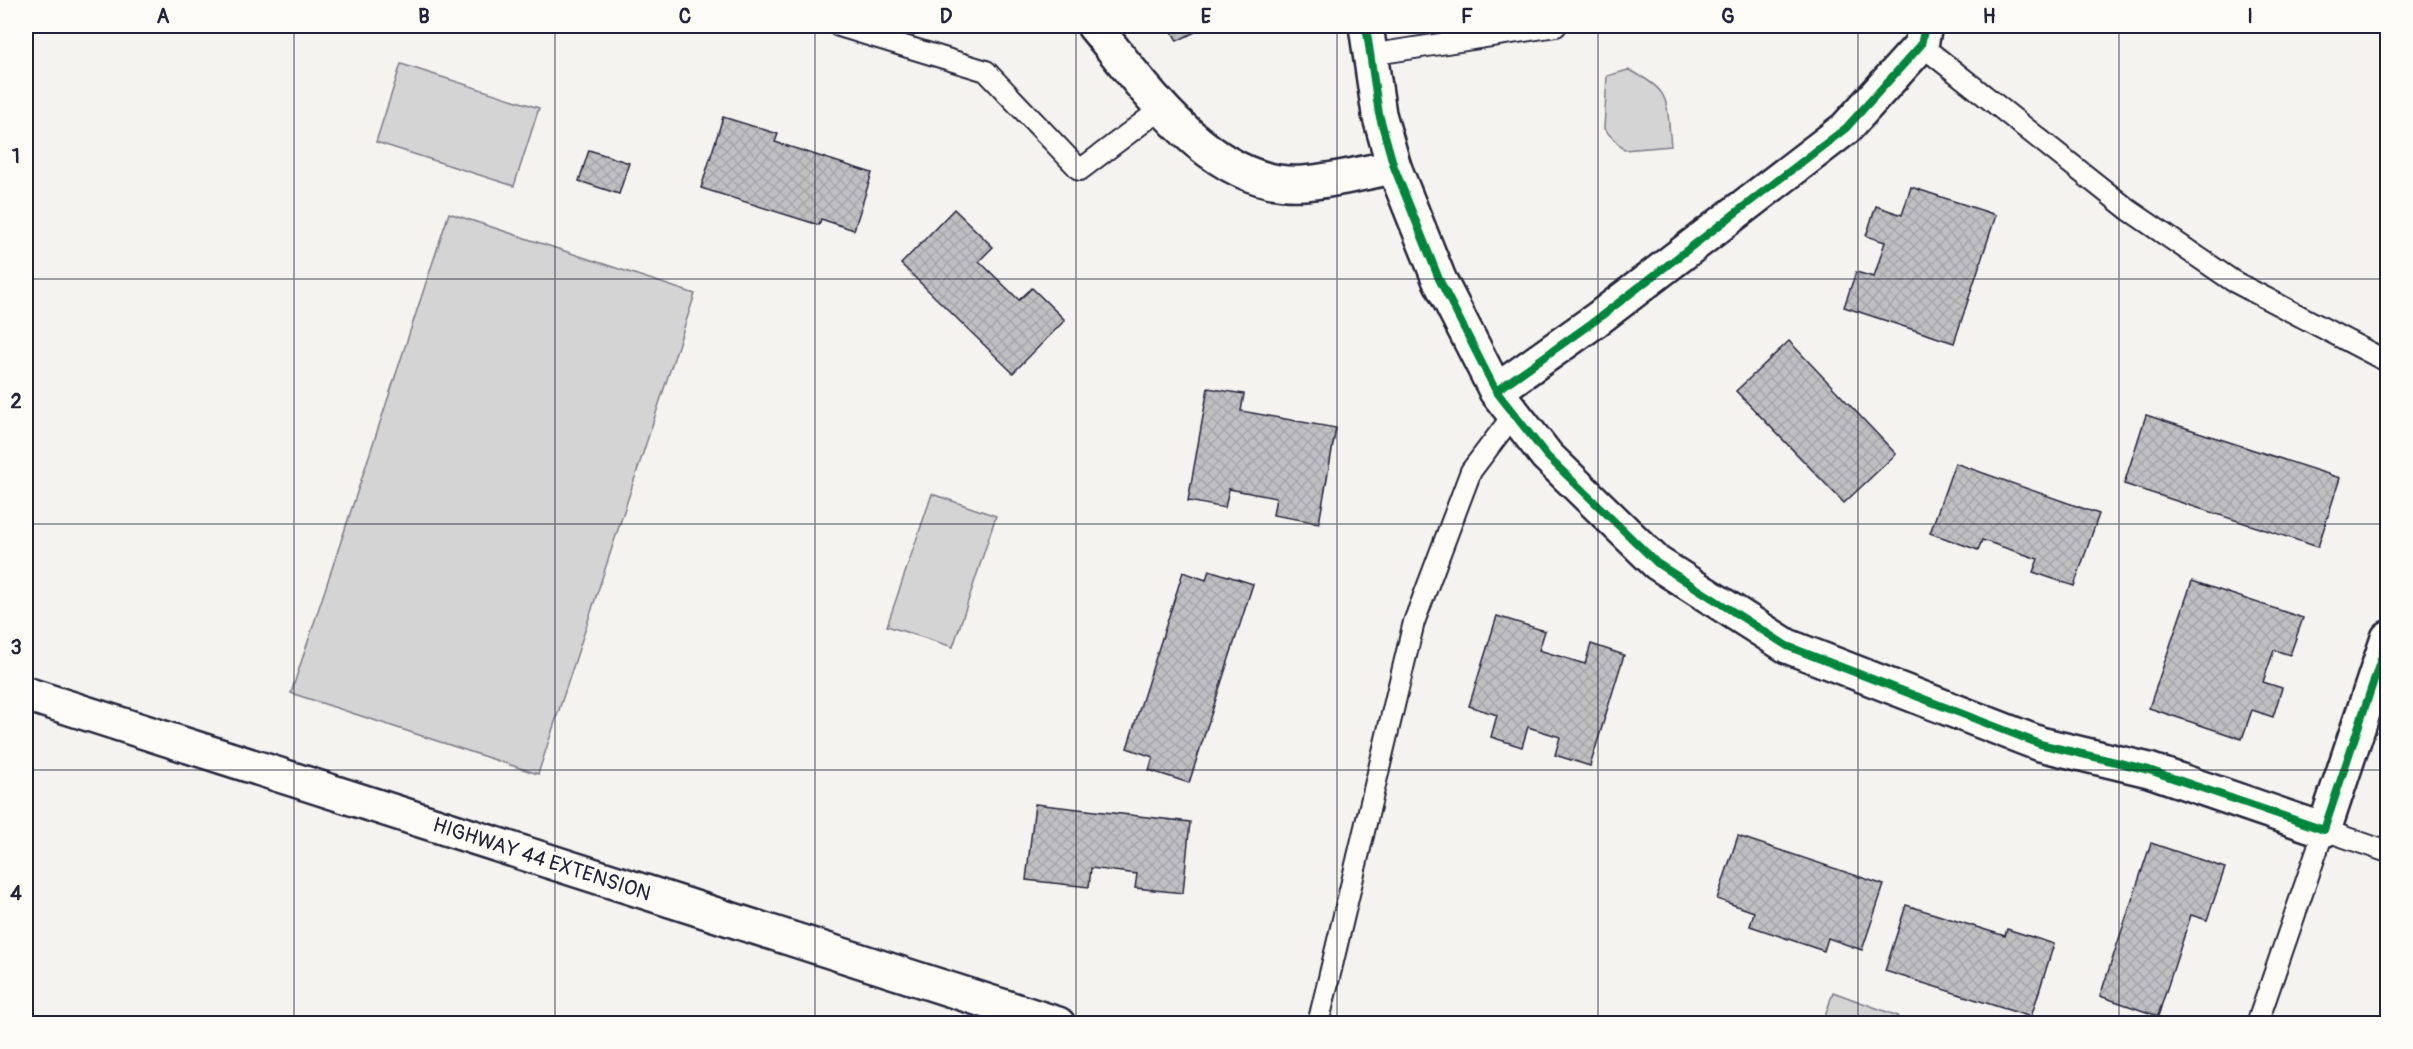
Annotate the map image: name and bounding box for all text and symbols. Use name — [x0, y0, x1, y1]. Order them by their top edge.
text: A — [157, 4, 170, 29]
text: B — [418, 4, 430, 29]
text: C — [679, 4, 691, 29]
text: D — [940, 4, 953, 29]
text: E — [1201, 4, 1212, 29]
text: F — [1461, 4, 1473, 29]
text: G — [1721, 4, 1735, 29]
text: H — [1983, 4, 1996, 29]
text: I — [2247, 4, 2253, 29]
text: 1 — [12, 144, 20, 169]
text: 2 — [10, 389, 22, 414]
text: 3 — [10, 635, 22, 660]
street label: HIGHWAY 44 EXTENSION — [429, 811, 654, 907]
text: 4 — [10, 881, 22, 906]

